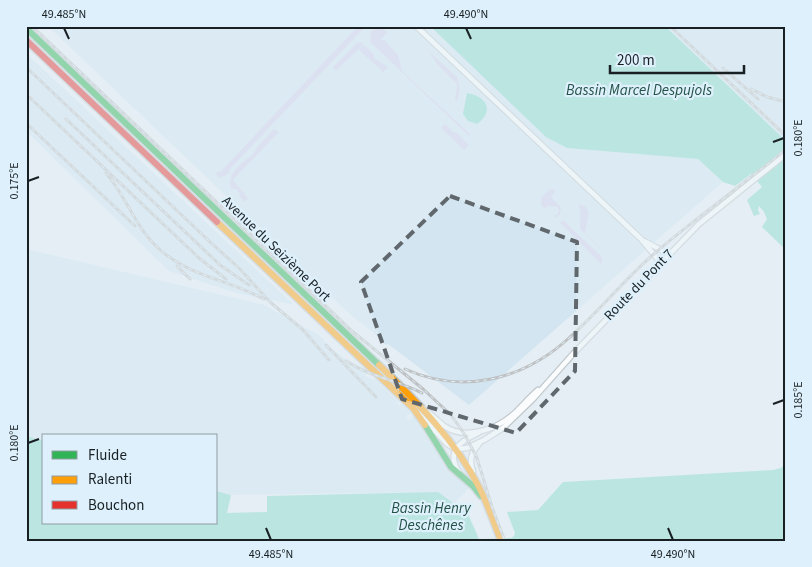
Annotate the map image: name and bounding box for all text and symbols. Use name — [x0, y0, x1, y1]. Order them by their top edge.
text: 49.485°N — [42, 6, 86, 23]
text: 49.490°N — [444, 6, 488, 23]
scale bar — [610, 42, 743, 74]
text: 200 m — [617, 50, 655, 71]
water label: Bassin Marcel Despujols — [566, 80, 712, 101]
text: 0.180°E — [790, 119, 807, 157]
text: 0.175°E — [6, 162, 23, 200]
street label: Avenue du Seizième Port — [217, 192, 335, 307]
street label: Route du Pont 7 — [600, 245, 678, 325]
text: 0.185°E — [790, 381, 807, 419]
text: 0.180°E — [6, 424, 23, 462]
legend — [42, 434, 218, 524]
text: Fluide — [88, 445, 127, 466]
text: Ralenti — [88, 469, 132, 490]
text: Bouchon — [88, 495, 144, 516]
water label: Bassin Henry Deschênes — [391, 498, 472, 536]
text: 49.485°N — [249, 546, 293, 563]
text: 49.490°N — [651, 546, 695, 563]

